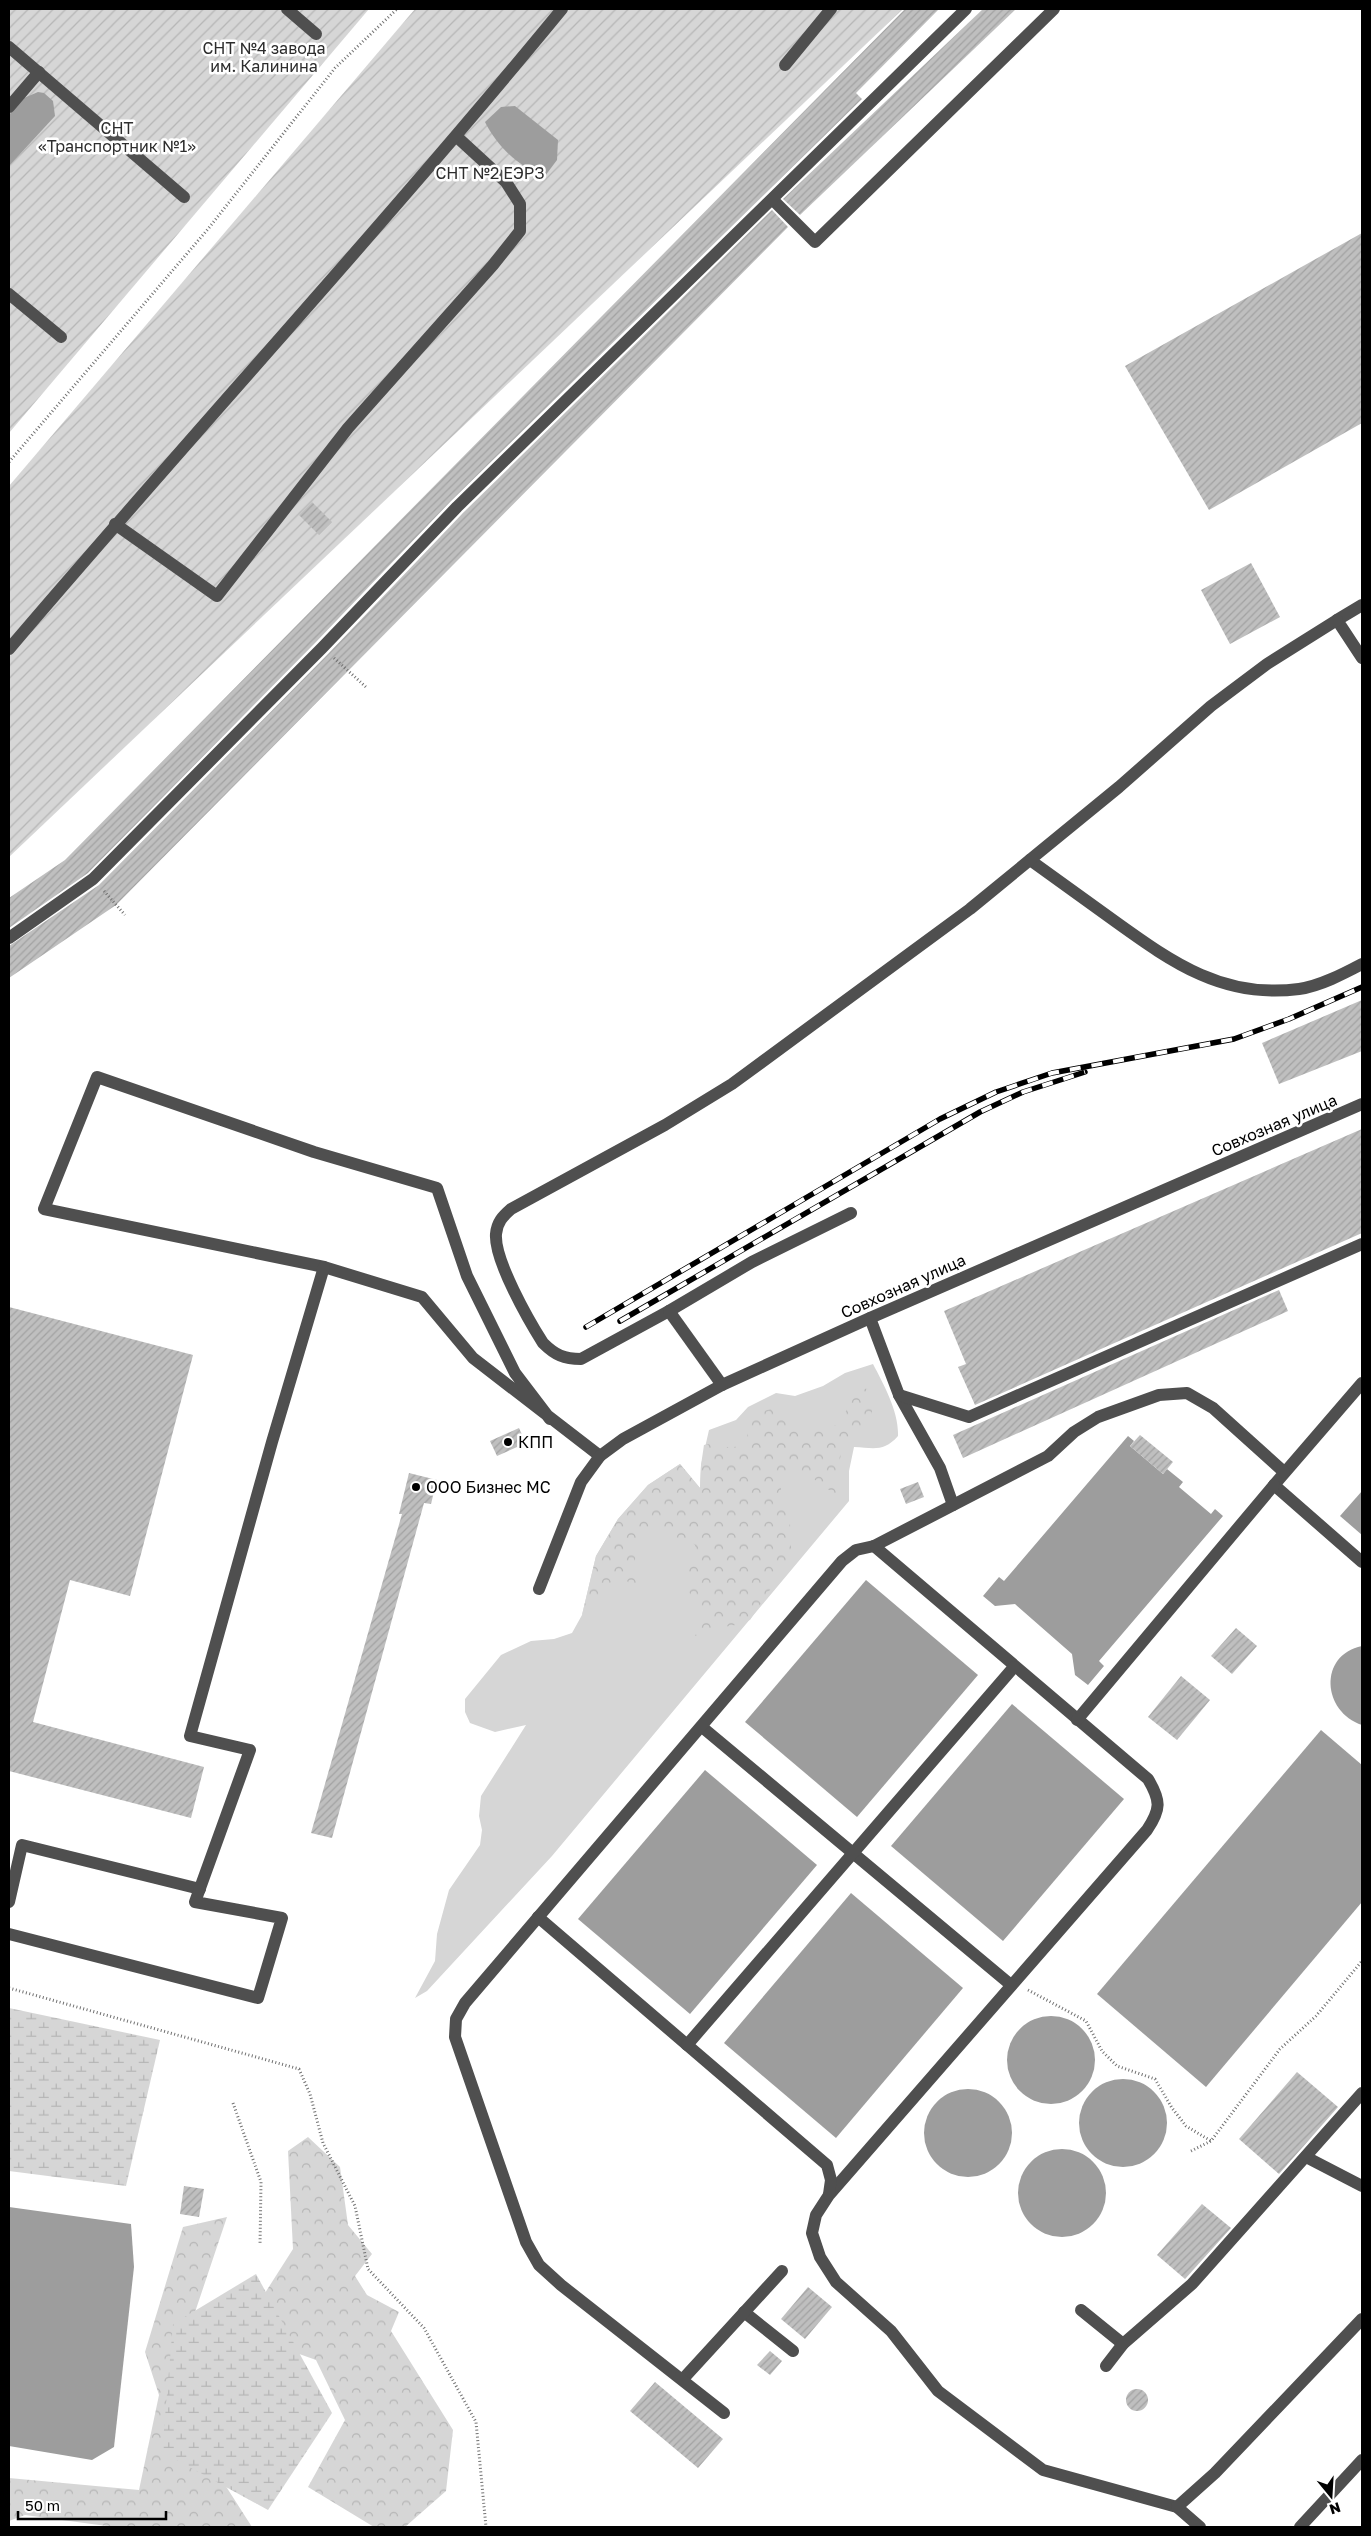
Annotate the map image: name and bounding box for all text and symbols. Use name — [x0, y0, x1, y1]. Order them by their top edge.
park label: СНТ №4 завода им. Калинина — [202, 38, 326, 76]
park label: СНТ «Транспортник №1» — [38, 118, 196, 156]
park label: СНТ №2 ЕЭРЗ — [435, 163, 545, 183]
street label: Совхозная улица — [1208, 1089, 1340, 1161]
street label: Совхозная улица — [837, 1249, 969, 1323]
place label: КПП — [518, 1432, 553, 1452]
marker: КПП — [502, 1436, 514, 1448]
place label: ООО Бизнес МС — [426, 1477, 551, 1497]
marker: ООО Бизнес МС — [410, 1481, 422, 1493]
north arrow — [1306, 2471, 1356, 2521]
scale bar — [18, 2488, 165, 2520]
text: 50 m — [25, 2496, 60, 2514]
text: N — [1327, 2499, 1343, 2519]

